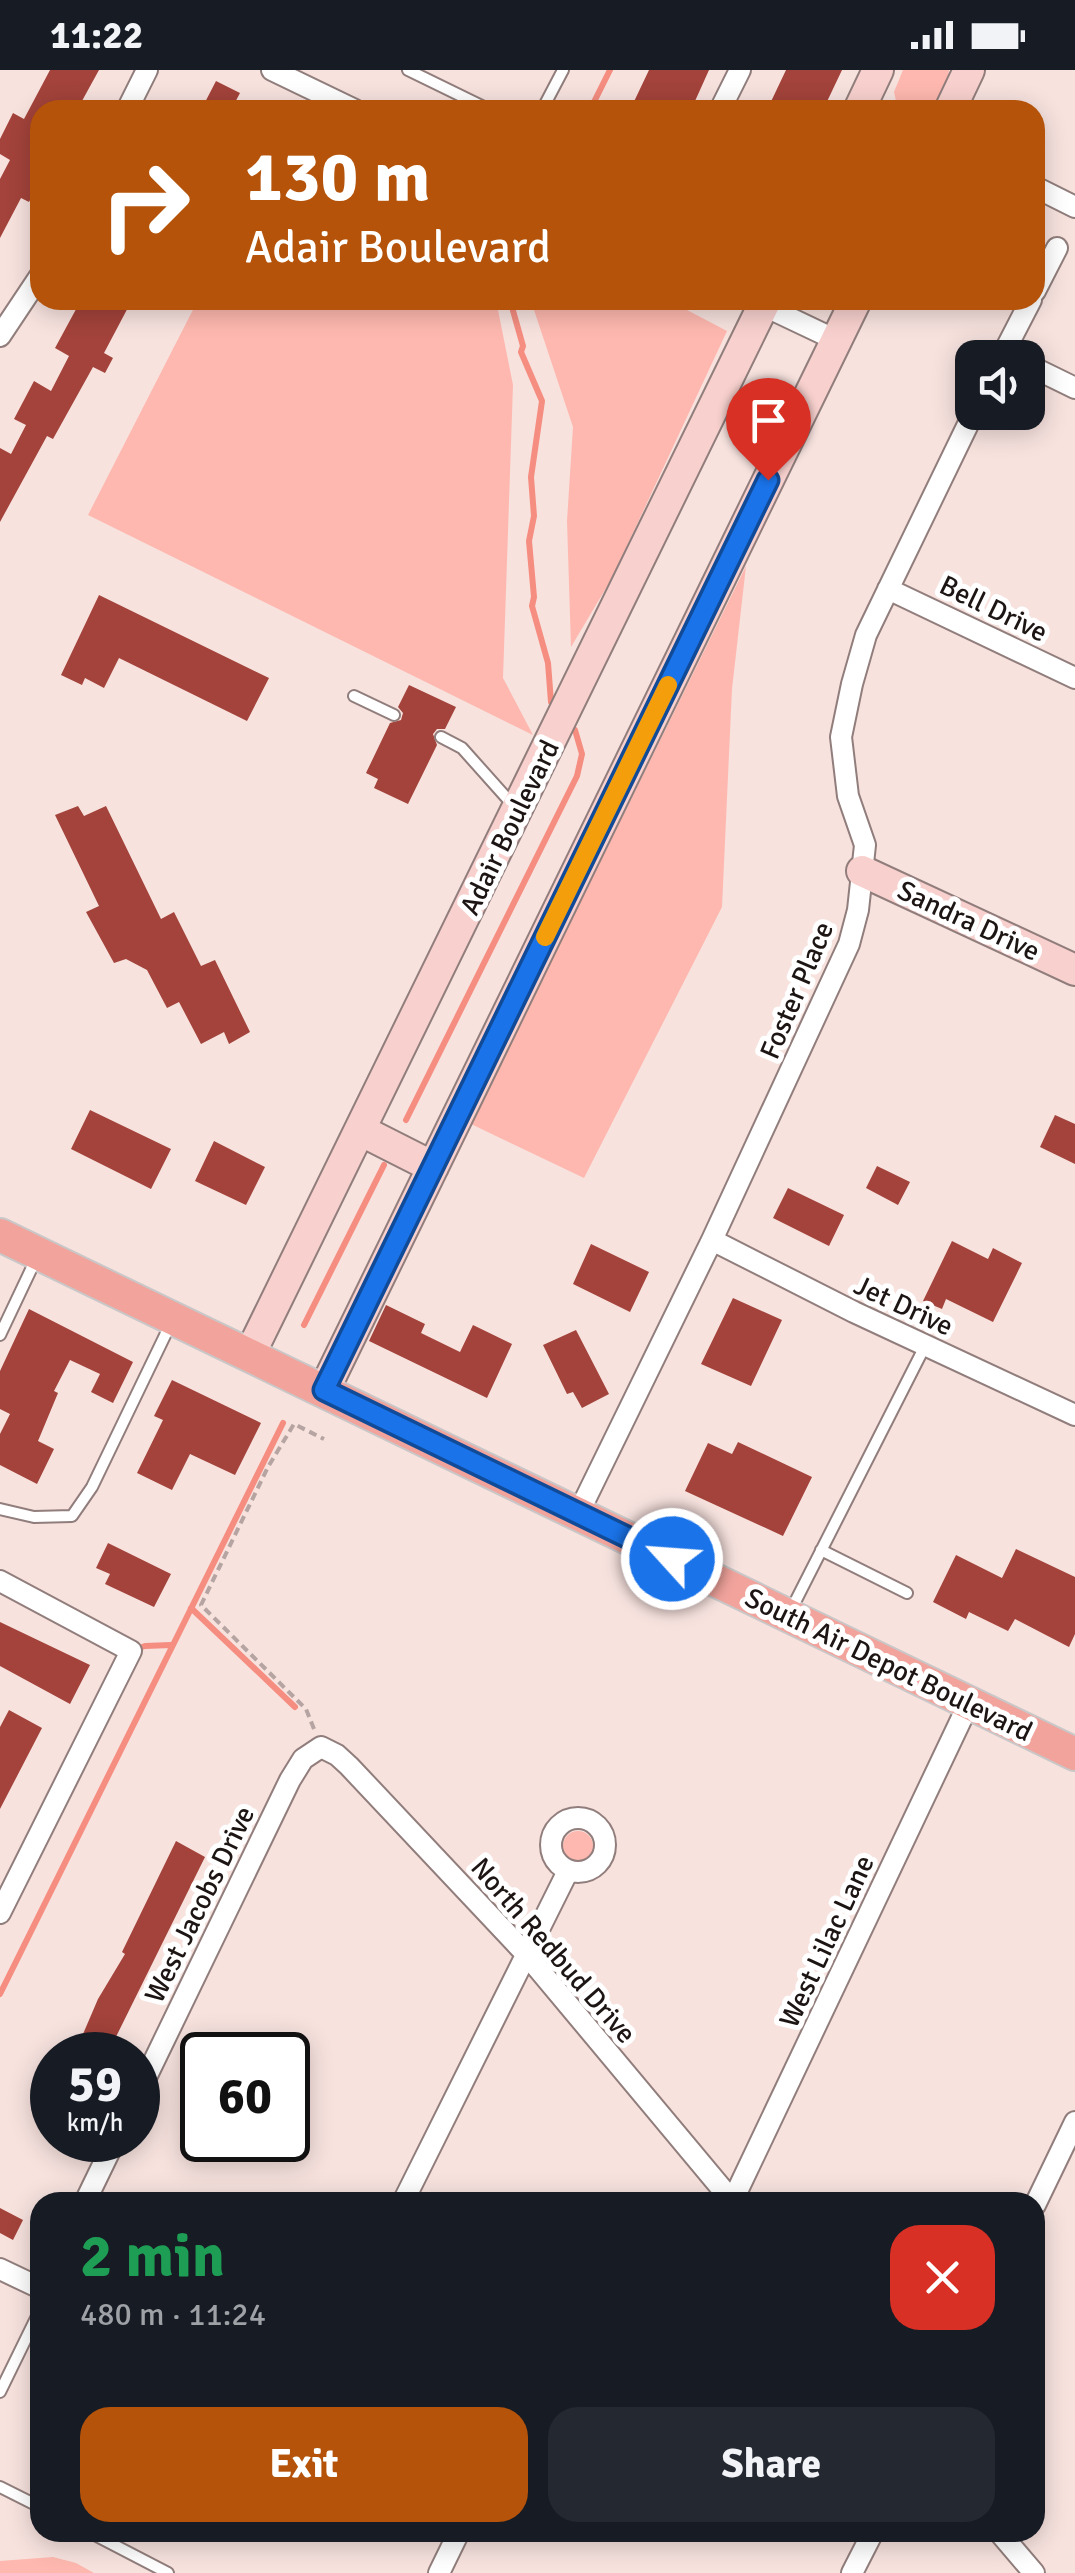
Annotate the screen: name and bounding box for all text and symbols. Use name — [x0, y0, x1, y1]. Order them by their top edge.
text: 11:22 — [50, 12, 143, 59]
text: 130 m — [245, 134, 430, 220]
icon: right — [80, 140, 210, 270]
text: Adair Boulevard — [245, 220, 551, 275]
map controls — [955, 340, 1045, 430]
button: sound — [955, 340, 1045, 430]
pin — [726, 378, 811, 481]
icon: arrive — [741, 393, 796, 448]
street label: Bell Drive — [934, 568, 1053, 650]
street label: Adair Boulevard — [453, 734, 567, 920]
street label: Sandra Drive — [892, 873, 1045, 969]
street label: Foster Place — [753, 917, 841, 1064]
street label: Jet Drive — [849, 1268, 958, 1344]
position arrow — [620, 1507, 724, 1611]
street label: South Air Depot Boulevard — [739, 1581, 1038, 1749]
street label: West Jacobs Drive — [138, 1801, 262, 2008]
street label: West Lilac Lane — [772, 1850, 882, 2033]
street label: North Redbud Drive — [463, 1851, 643, 2050]
speed limit sign: 60 — [180, 2032, 310, 2162]
text: 59 — [68, 2054, 122, 2116]
text: km/h — [67, 2107, 123, 2138]
text: 2 min — [80, 2220, 225, 2294]
button: close — [890, 2225, 995, 2330]
text: 480 m · 11:24 — [80, 2295, 266, 2334]
button: Exit — [80, 2407, 528, 2522]
button: Share — [548, 2407, 995, 2522]

